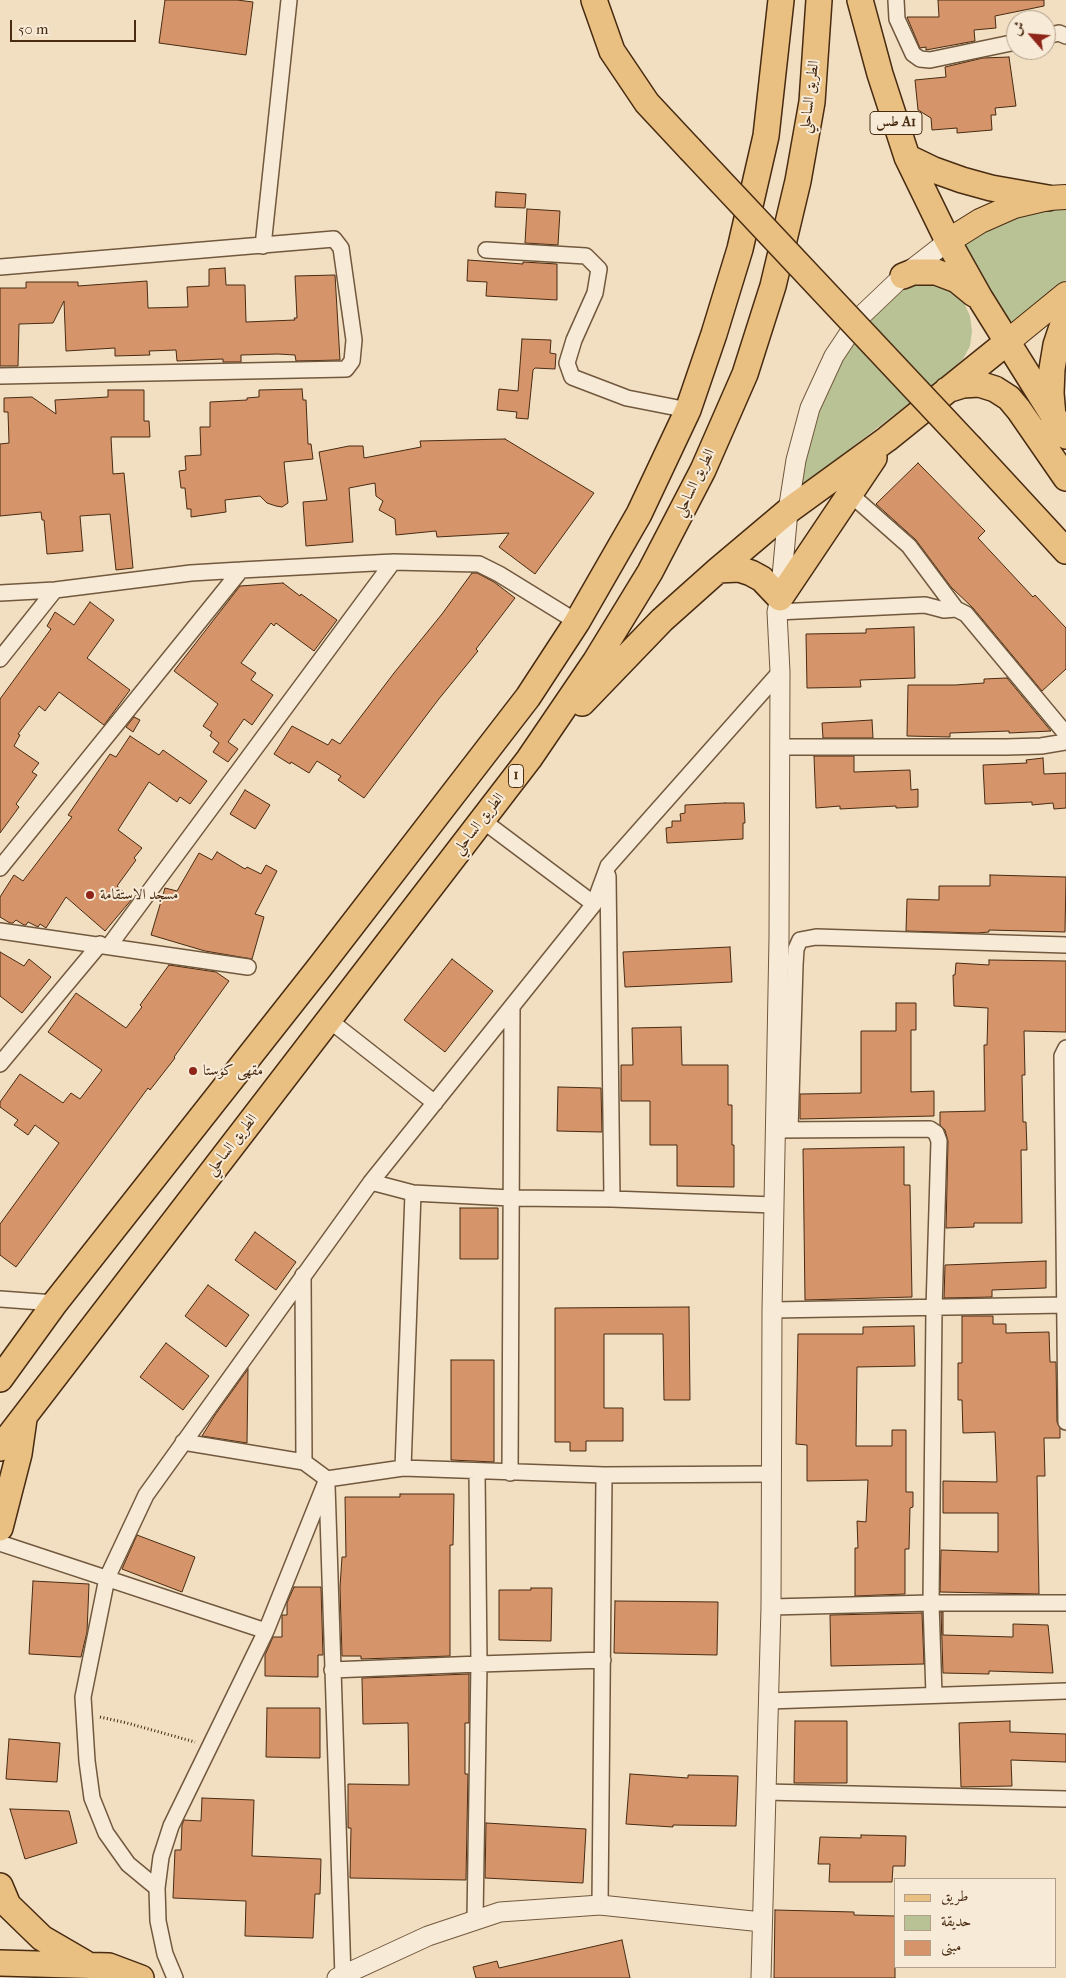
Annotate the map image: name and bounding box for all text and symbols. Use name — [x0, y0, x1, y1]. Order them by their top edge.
scale bar — [12, 10, 139, 42]
north arrow — [1006, 10, 1056, 60]
text: ش — [1007, 18, 1029, 38]
text: 50 m — [18, 20, 48, 38]
street label: الطريق الساحلي — [797, 60, 823, 134]
road number: طس A1 — [870, 112, 922, 134]
street label: الطريق الساحلي — [671, 446, 719, 520]
road number: 1 — [508, 764, 524, 788]
street label: الطريق الساحلي — [449, 790, 509, 858]
place label: مسجد الاستقامة — [100, 886, 178, 904]
marker: مسجد الاستقامة — [84, 889, 96, 901]
place label: مقهى كوستا — [203, 1062, 263, 1080]
marker: مقهى كوستا — [187, 1065, 199, 1077]
street label: الطريق الساحلي — [202, 1111, 262, 1179]
legend — [894, 1878, 1056, 1968]
text: طريق — [941, 1887, 968, 1905]
text: حديقة — [941, 1912, 971, 1930]
text: مبنى — [941, 1937, 961, 1955]

